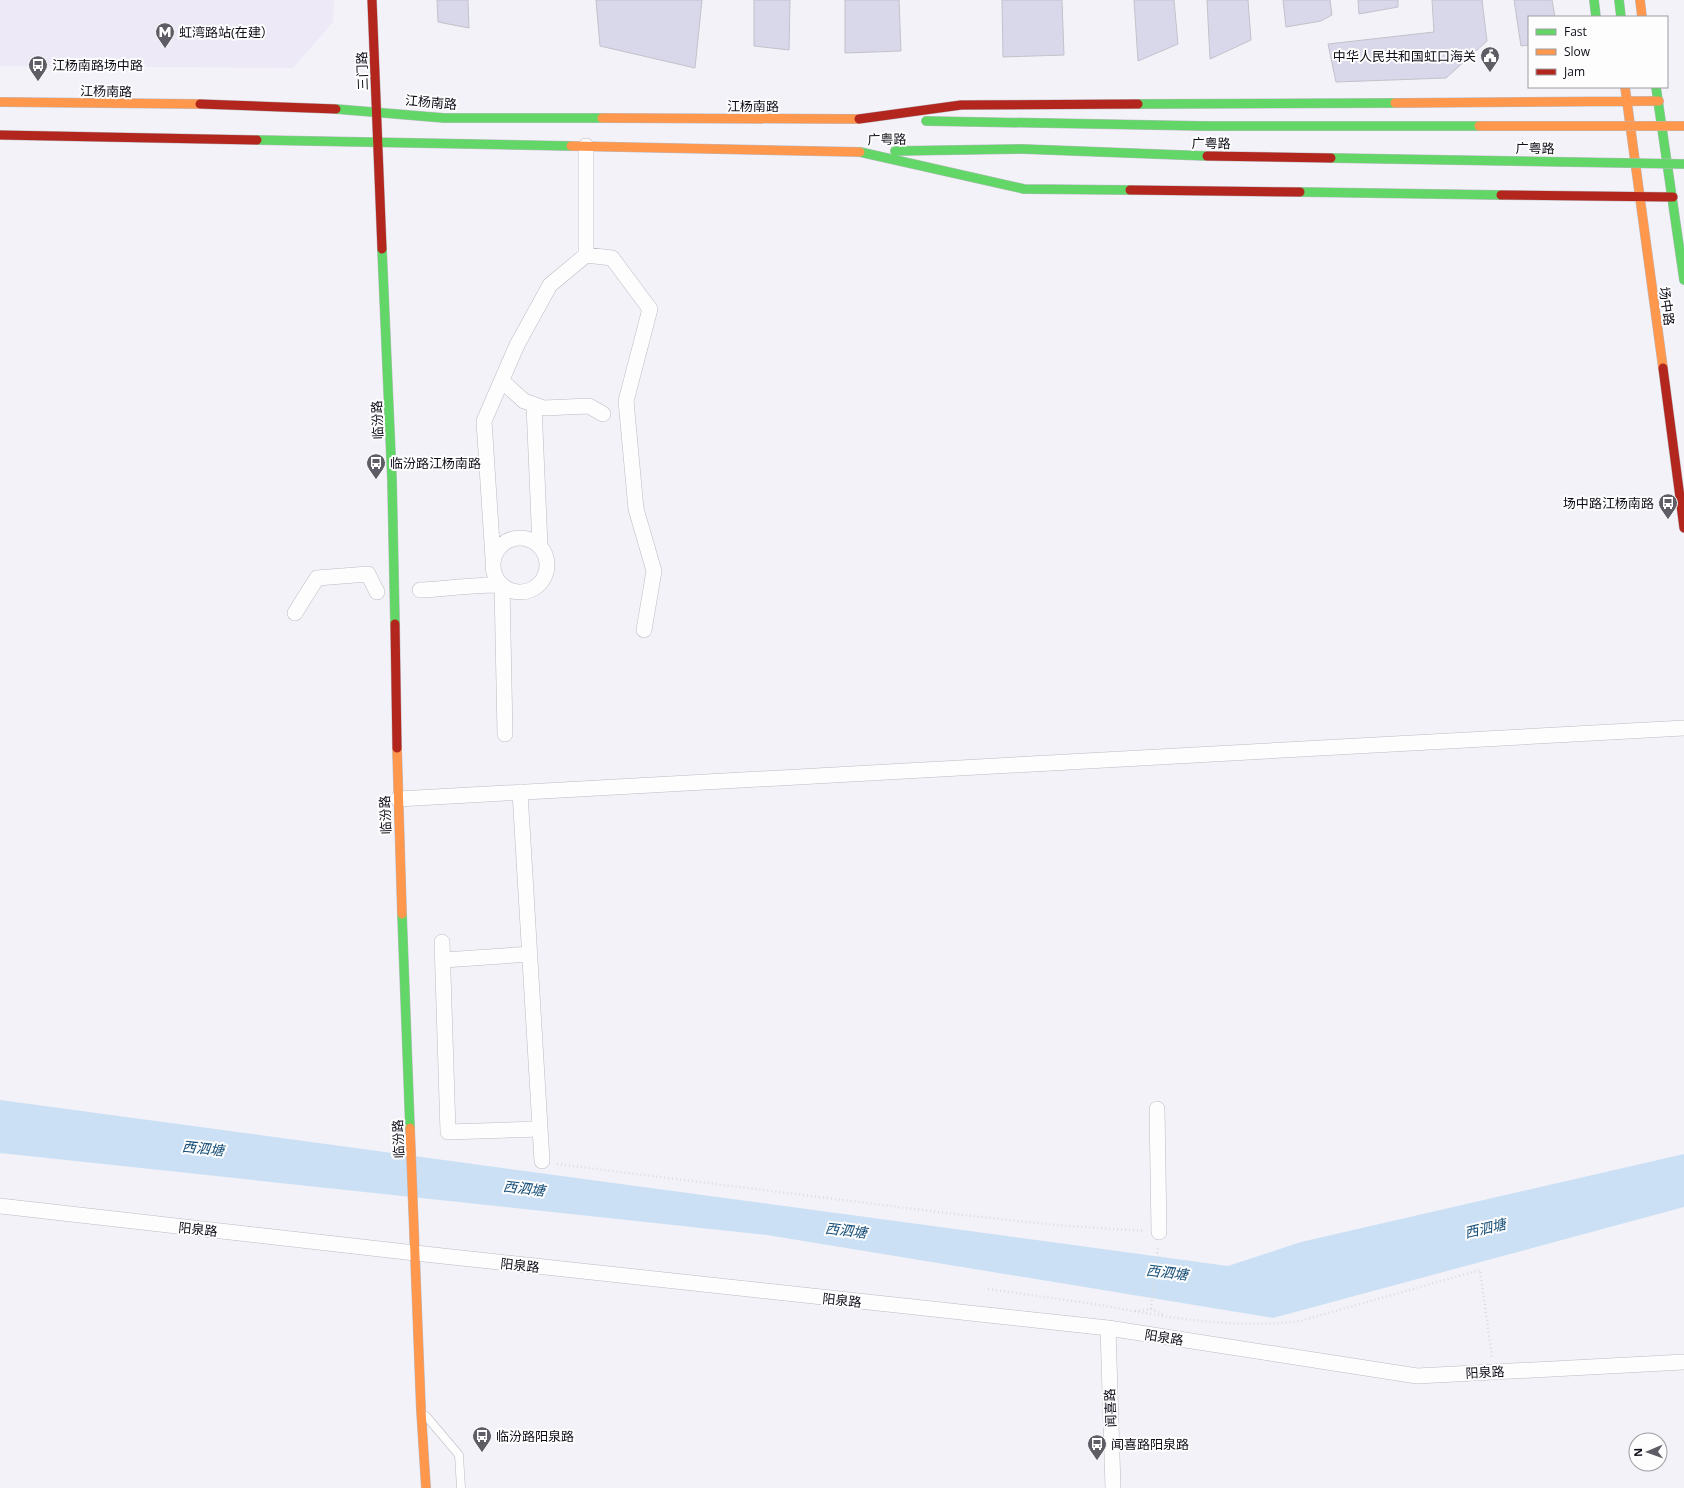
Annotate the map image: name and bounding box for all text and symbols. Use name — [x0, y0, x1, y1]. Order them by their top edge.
legend — [1528, 16, 1668, 88]
metro station icon: 虹湾路站(在建） — [154, 21, 176, 49]
place label: 虹湾路站(在建） — [179, 23, 274, 41]
text: Fast — [1564, 23, 1587, 40]
text: Slow — [1564, 43, 1591, 60]
public building icon: 中华人民共和国虹口海关 — [1479, 45, 1501, 73]
place label: 中华人民共和国虹口海关 — [1333, 47, 1476, 65]
street label: 三门路 — [352, 51, 372, 91]
bus stop icon: 江杨南路场中路 — [27, 54, 49, 82]
place label: 江杨南路场中路 — [52, 56, 143, 74]
text: Jam — [1563, 63, 1585, 80]
street label: 江杨南路 — [80, 82, 132, 100]
street label: 江杨南路 — [404, 91, 458, 113]
street label: 江杨南路 — [727, 97, 779, 115]
street label: 广粤路 — [867, 130, 907, 148]
street label: 广粤路 — [1191, 134, 1231, 152]
street label: 广粤路 — [1515, 139, 1555, 157]
street label: 场中路 — [1655, 285, 1679, 327]
street label: 临汾路 — [367, 400, 387, 440]
bus stop icon: 临汾路江杨南路 — [365, 452, 387, 480]
place label: 临汾路江杨南路 — [390, 454, 481, 472]
bus stop icon: 场中路江杨南路 — [1657, 492, 1679, 520]
place label: 场中路江杨南路 — [1563, 494, 1654, 512]
street label: 临汾路 — [375, 795, 395, 835]
street label: 临汾路 — [388, 1119, 408, 1159]
water label: 西泗塘 — [181, 1136, 227, 1160]
water label: 西泗塘 — [502, 1176, 548, 1200]
water label: 西泗塘 — [1462, 1214, 1510, 1242]
street label: 阳泉路 — [178, 1218, 218, 1240]
water label: 西泗塘 — [824, 1218, 870, 1242]
street label: 阳泉路 — [500, 1254, 540, 1276]
water label: 西泗塘 — [1145, 1260, 1191, 1284]
street label: 阳泉路 — [822, 1289, 862, 1311]
street label: 阳泉路 — [1143, 1325, 1185, 1349]
street label: 阳泉路 — [1465, 1362, 1505, 1382]
street label: 闻喜路 — [1100, 1388, 1120, 1428]
bus stop icon: 临汾路阳泉路 — [471, 1425, 493, 1453]
place label: 临汾路阳泉路 — [496, 1427, 574, 1445]
north arrow — [1628, 1432, 1668, 1472]
bus stop icon: 闻喜路阳泉路 — [1086, 1433, 1108, 1461]
place label: 闻喜路阳泉路 — [1111, 1435, 1189, 1453]
text: N — [1630, 1448, 1645, 1457]

